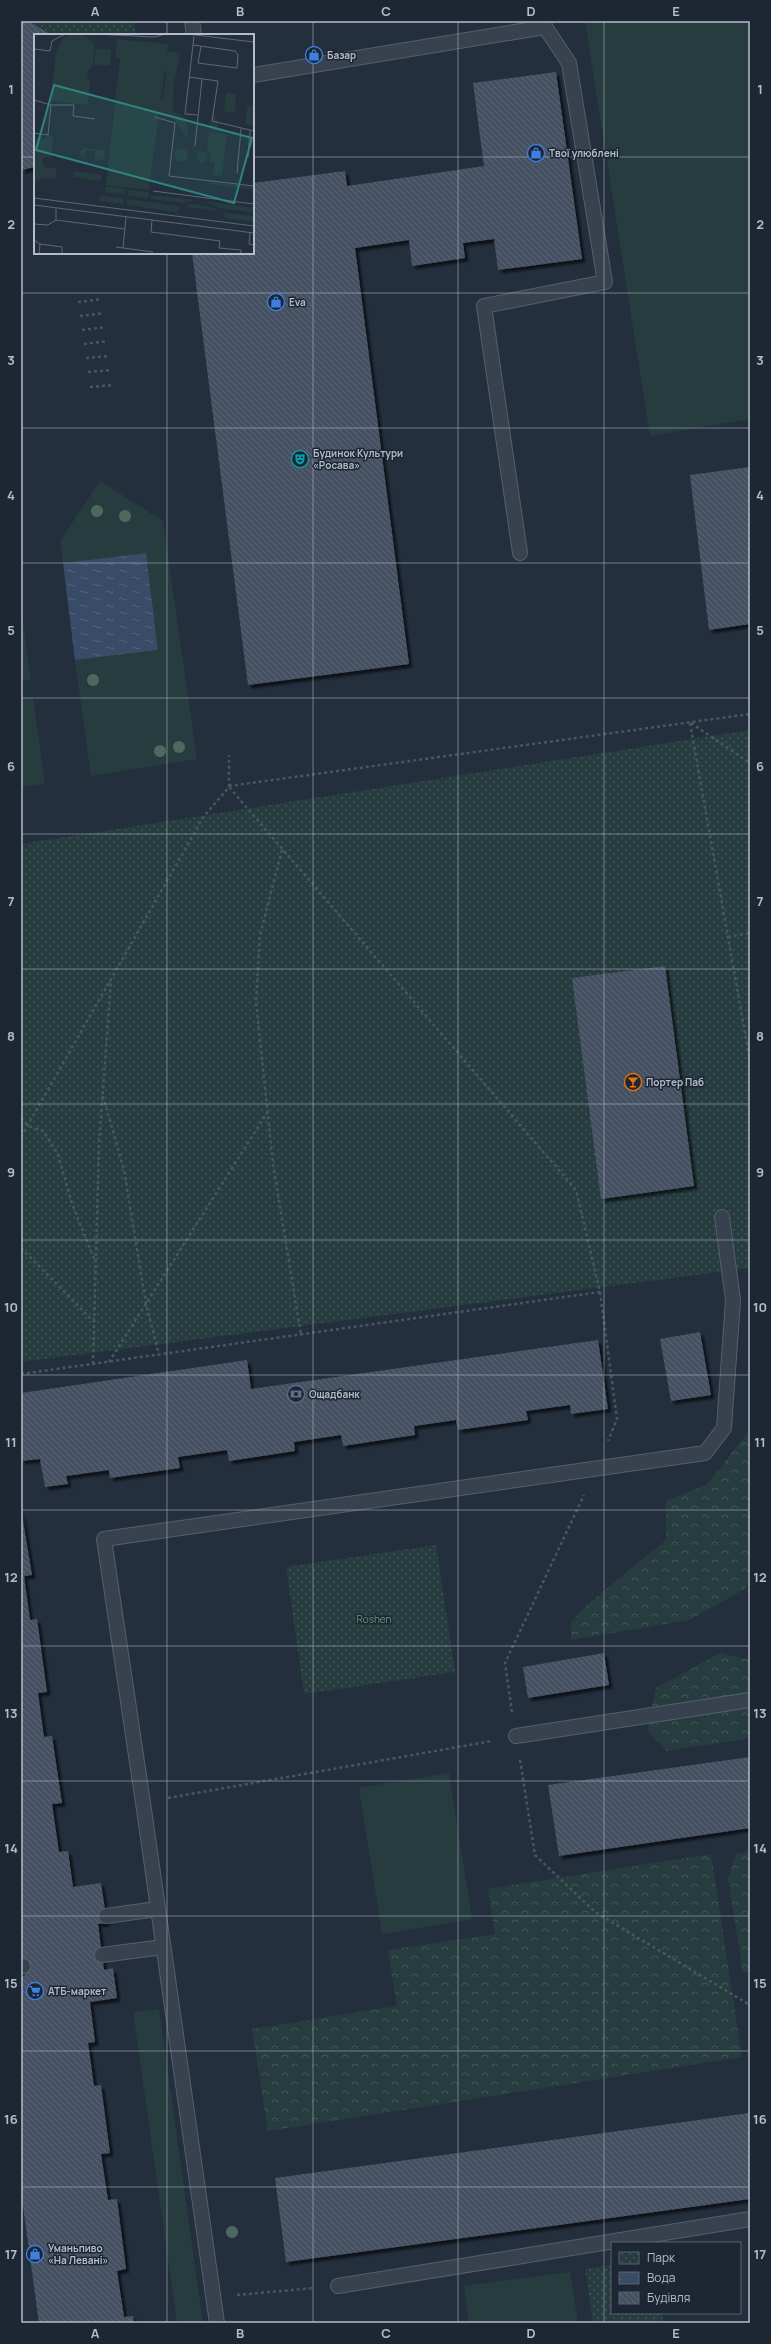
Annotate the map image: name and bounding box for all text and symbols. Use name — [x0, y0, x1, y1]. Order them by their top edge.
text: A — [91, 2, 100, 20]
text: B — [236, 2, 244, 20]
text: C — [381, 2, 391, 20]
text: D — [526, 2, 536, 20]
text: E — [672, 2, 680, 20]
inset map — [34, 34, 254, 254]
shop icon: Базар — [304, 45, 324, 65]
place label: Базар — [327, 48, 356, 62]
text: 1 — [8, 80, 14, 98]
text: 1 — [757, 80, 763, 98]
shop icon: Твої улюблені — [526, 143, 546, 163]
place label: Твої улюблені — [549, 146, 619, 160]
text: 2 — [7, 215, 15, 233]
text: 2 — [756, 215, 764, 233]
shop icon: Eva — [266, 292, 286, 312]
place label: Eva — [289, 295, 306, 309]
text: 3 — [7, 351, 15, 369]
text: 3 — [756, 351, 764, 369]
place label: Будинок Культури «Росава» — [313, 446, 403, 472]
theatre icon: Будинок Культури «Росава» — [290, 449, 310, 469]
text: 4 — [7, 486, 15, 504]
text: 4 — [756, 486, 764, 504]
text: 5 — [7, 621, 15, 639]
text: 5 — [756, 621, 764, 639]
text: 6 — [7, 757, 15, 775]
text: 6 — [756, 757, 764, 775]
text: 7 — [8, 892, 15, 910]
text: 7 — [757, 892, 764, 910]
text: 8 — [7, 1027, 15, 1045]
text: 8 — [756, 1027, 764, 1045]
bar icon: Портер Паб — [623, 1072, 643, 1092]
place label: Портер Паб — [646, 1075, 704, 1089]
text: 9 — [7, 1163, 15, 1181]
text: 9 — [756, 1163, 764, 1181]
text: 10 — [4, 1298, 18, 1316]
text: 10 — [753, 1298, 767, 1316]
bank icon: Ощадбанк — [286, 1384, 306, 1404]
place label: Ощадбанк — [309, 1387, 360, 1401]
text: 11 — [5, 1433, 17, 1451]
text: 11 — [754, 1433, 766, 1451]
text: 12 — [4, 1568, 18, 1586]
text: 12 — [753, 1568, 767, 1586]
park label: Roshen — [357, 1612, 392, 1626]
text: 13 — [4, 1704, 18, 1722]
text: 13 — [753, 1704, 767, 1722]
text: 14 — [4, 1839, 18, 1857]
text: 14 — [753, 1839, 767, 1857]
text: 15 — [4, 1974, 18, 1992]
text: 15 — [753, 1974, 767, 1992]
supermarket icon: АТБ-маркет — [25, 1981, 45, 2001]
place label: АТБ-маркет — [48, 1984, 107, 1998]
text: 16 — [4, 2110, 18, 2128]
text: 16 — [753, 2110, 767, 2128]
place label: Уманьпиво «На Левані» — [48, 2241, 108, 2267]
legend — [611, 2242, 741, 2314]
shop icon: Уманьпиво «На Левані» — [25, 2244, 45, 2264]
text: 17 — [5, 2245, 17, 2263]
text: 17 — [754, 2245, 766, 2263]
text: Парк — [647, 2249, 676, 2266]
text: Вода — [647, 2269, 675, 2286]
text: Будівля — [647, 2289, 690, 2306]
text: A — [91, 2324, 100, 2342]
text: B — [236, 2324, 244, 2342]
text: C — [381, 2324, 391, 2342]
text: D — [526, 2324, 536, 2342]
text: E — [672, 2324, 680, 2342]

